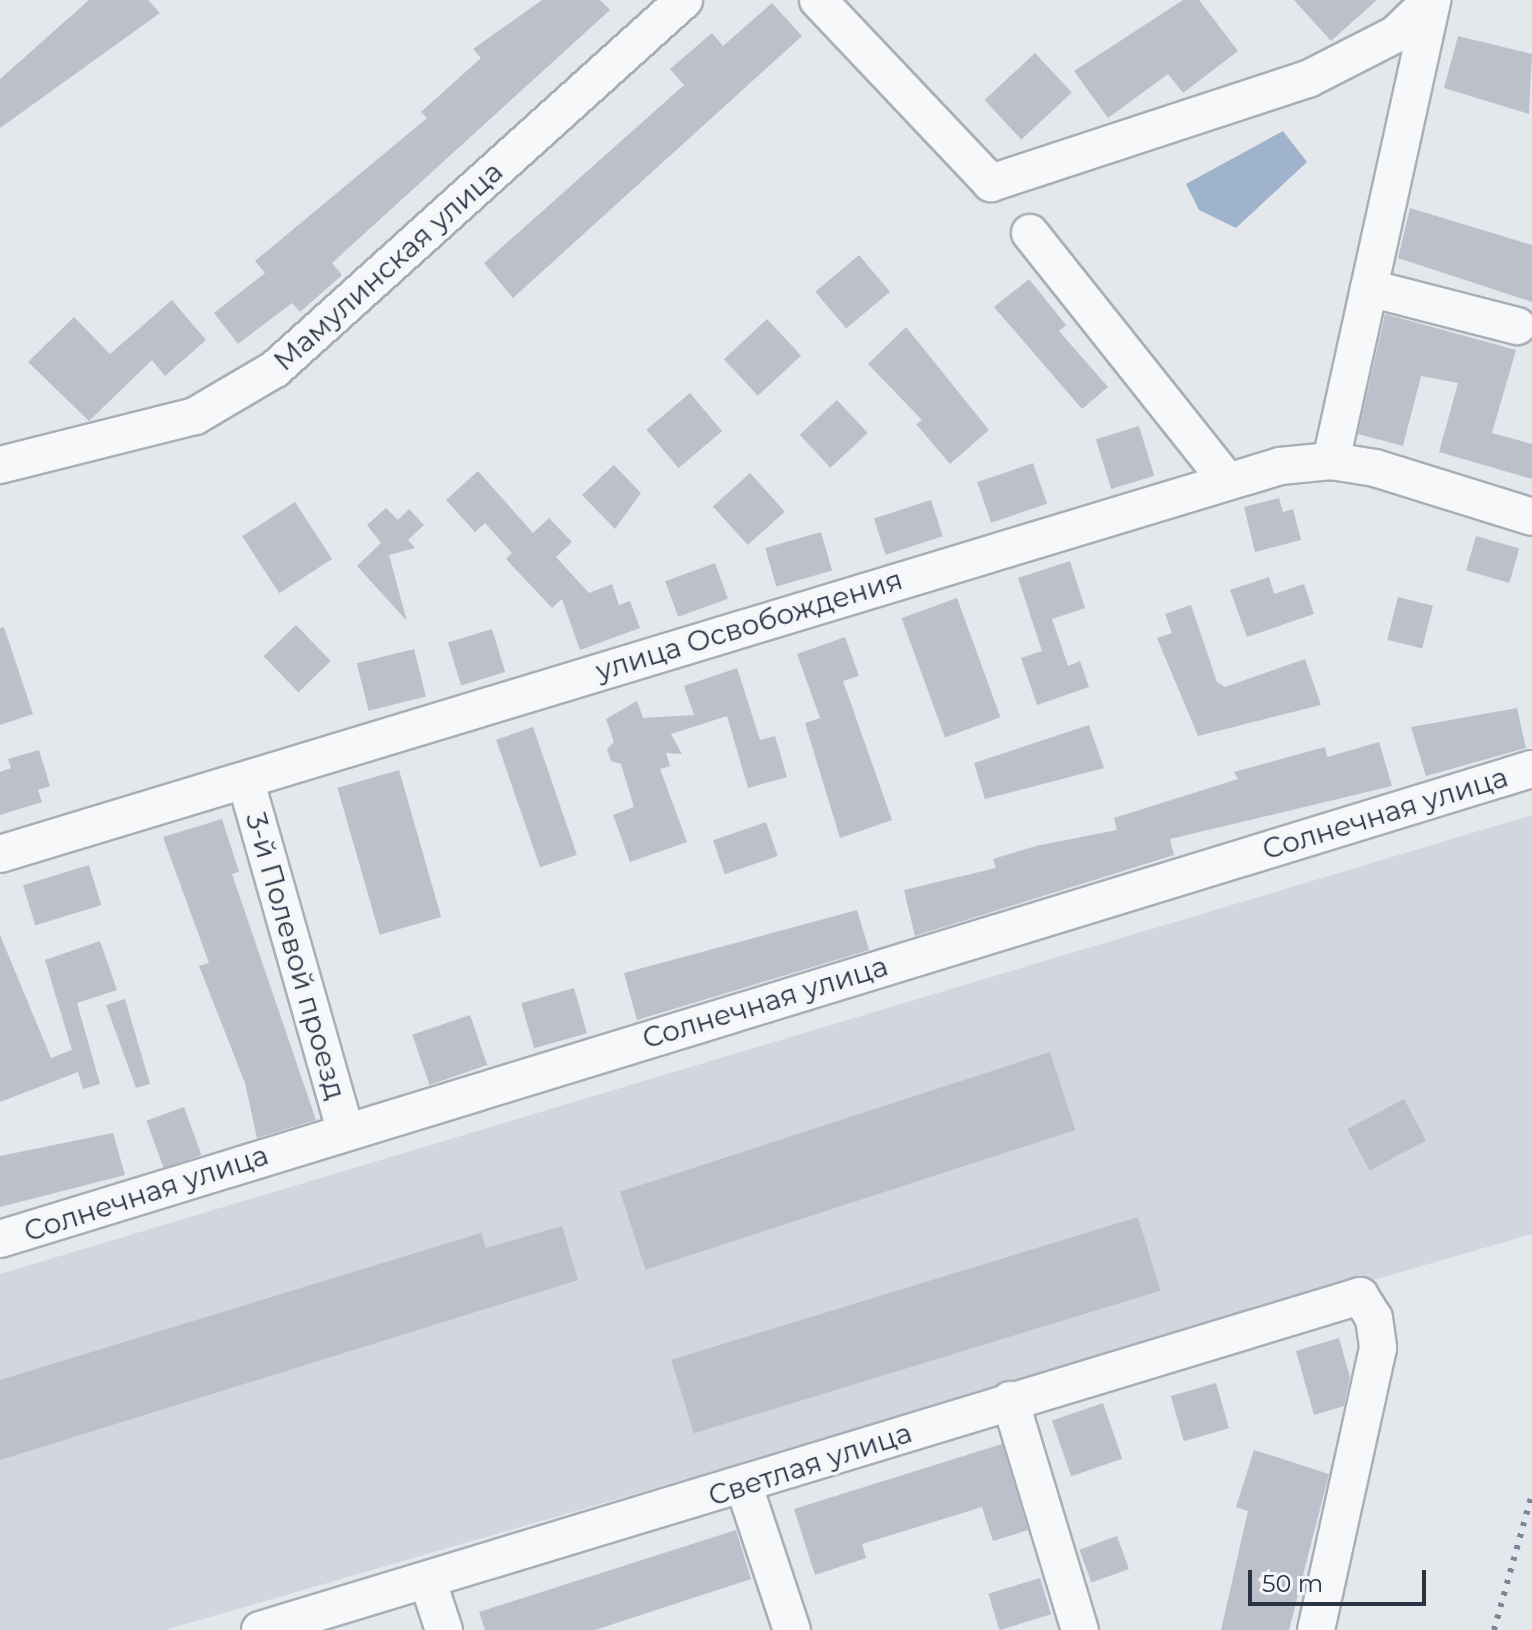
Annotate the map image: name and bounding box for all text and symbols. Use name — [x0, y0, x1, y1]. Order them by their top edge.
street label: Мамулинская улица — [267, 154, 509, 378]
street label: улица Освобождения — [592, 562, 906, 688]
street label: Солнечная улица — [1258, 760, 1512, 866]
street label: 3-й Полевой проезд — [239, 809, 353, 1103]
street label: Солнечная улица — [638, 949, 892, 1055]
street label: Солнечная улица — [20, 1138, 272, 1248]
street label: Светлая улица — [704, 1415, 916, 1513]
scale bar — [1252, 1554, 1430, 1604]
text: 50 m — [1262, 1569, 1323, 1598]

